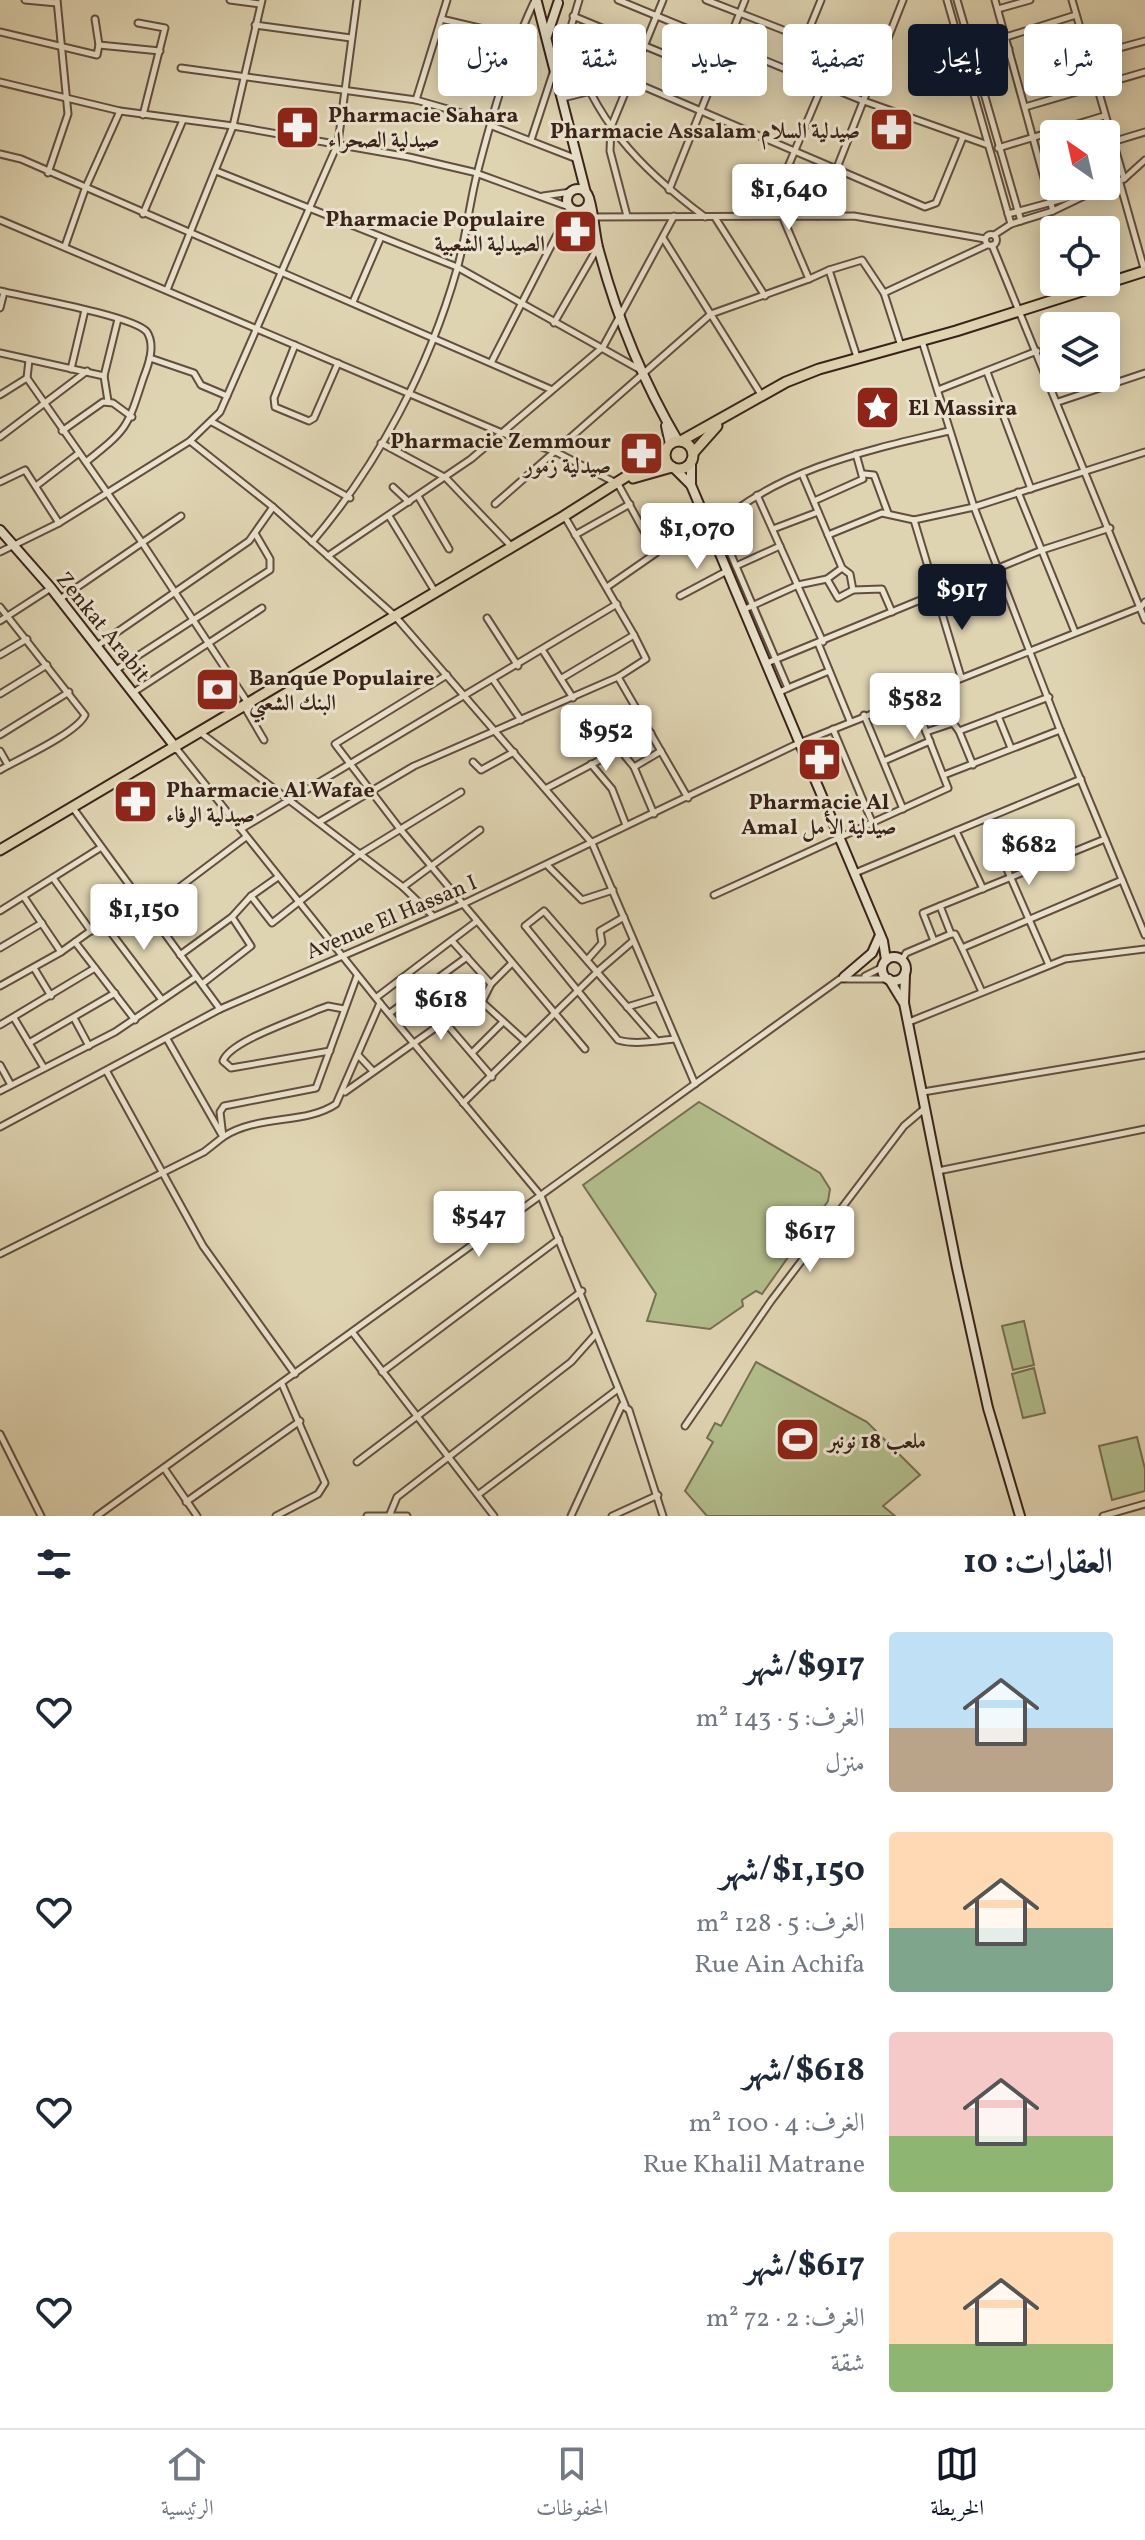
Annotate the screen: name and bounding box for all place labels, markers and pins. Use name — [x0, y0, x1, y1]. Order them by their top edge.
place label: Pharmacie Sahara صيدلية الصحراء — [328, 101, 519, 157]
pharmacy icon: Pharmacie Sahara صيدلية الصحراء — [273, 103, 321, 151]
pharmacy icon: Pharmacie Assalam صيدلية السلام — [867, 106, 915, 154]
place label: Pharmacie Assalam صيدلية السلام — [550, 117, 860, 150]
pin: $1,640 — [724, 164, 854, 232]
place label: Pharmacie Populaire الصيدلية الشعبية — [325, 205, 545, 261]
pharmacy icon: Pharmacie Populaire الصيدلية الشعبية — [552, 207, 600, 255]
place icon: El Massira — [853, 383, 901, 431]
place label: El Massira — [908, 394, 1017, 425]
place label: Pharmacie Zemmour صيدلية زمور — [390, 427, 612, 483]
pharmacy icon: Pharmacie Zemmour صيدلية زمور — [618, 429, 666, 477]
pin: $1,070 — [632, 503, 762, 571]
pin: $917 — [915, 564, 1009, 632]
place label: Banque Populaire البنك الشعبي — [249, 664, 434, 723]
bank icon: Banque Populaire البنك الشعبي — [194, 666, 242, 714]
pin: $582 — [868, 673, 962, 741]
pin: $952 — [559, 705, 653, 773]
pharmacy icon: Pharmacie Al Amal صيدلية الأمل — [795, 736, 843, 784]
place label: Pharmacie Al Wafae صيدلية الوفاء — [166, 776, 375, 832]
pharmacy icon: Pharmacie Al Wafae صيدلية الوفاء — [111, 778, 159, 826]
place label: Pharmacie Al Amal صيدلية الأمل — [741, 788, 897, 844]
pin: $682 — [982, 819, 1076, 887]
pin: $1,150 — [79, 884, 209, 952]
pin: $618 — [394, 974, 488, 1042]
pin: $547 — [432, 1191, 526, 1259]
pin: $617 — [763, 1206, 857, 1274]
sports icon: ملعب 18 نونبر — [773, 1416, 821, 1464]
place label: ملعب 18 نونبر — [825, 1427, 926, 1458]

